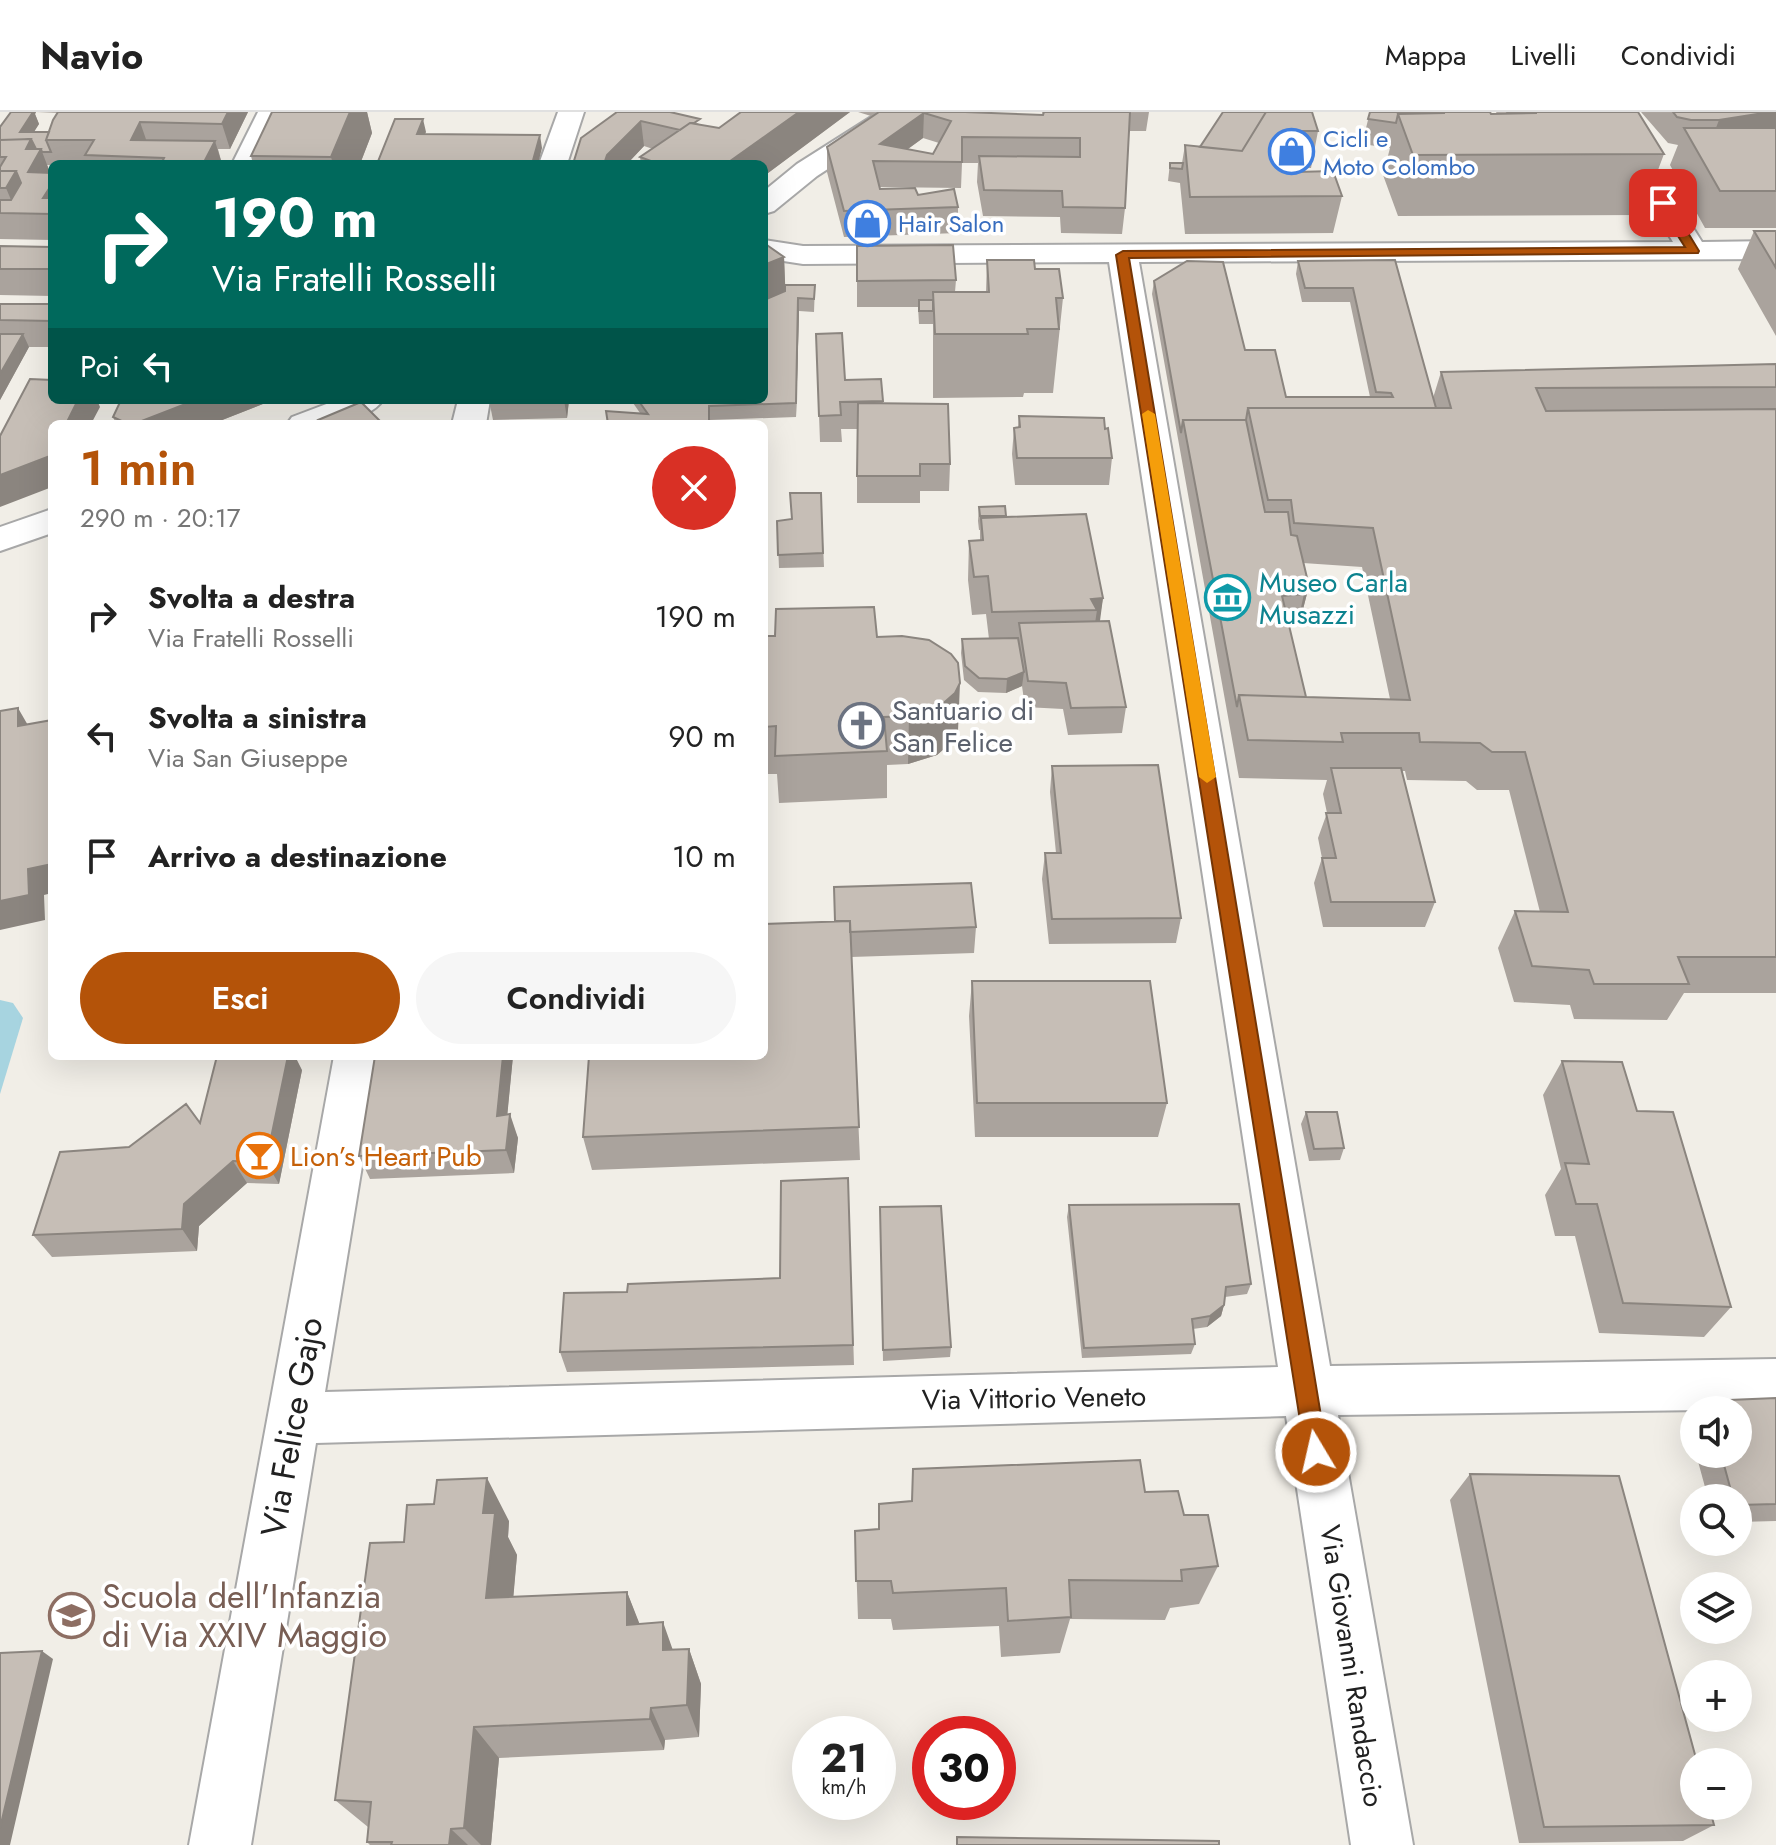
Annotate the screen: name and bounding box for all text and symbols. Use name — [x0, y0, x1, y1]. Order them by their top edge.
text: Navio — [40, 28, 143, 83]
text: Mappa — [1385, 35, 1466, 76]
text: Livelli — [1510, 35, 1577, 76]
text: Condividi — [1621, 35, 1736, 76]
place label: Cicli e Moto Colombo — [1323, 121, 1475, 184]
shop icon: Cicli e Moto Colombo — [1268, 128, 1316, 176]
pin — [1629, 169, 1697, 237]
text: 190 m — [212, 177, 378, 258]
icon: arrive — [1641, 181, 1685, 225]
icon: right — [80, 192, 184, 296]
shop icon: Hair Salon — [843, 199, 891, 247]
place label: Hair Salon — [898, 206, 1004, 241]
text: Via Fratelli Rosselli — [212, 252, 497, 304]
icon: left — [136, 344, 180, 388]
text: Poi — [80, 345, 120, 388]
text: 1 min — [80, 434, 197, 503]
button: close — [652, 446, 736, 530]
text: 290 m · 20:17 — [80, 499, 240, 537]
place label: Museo Carla Musazzi — [1259, 562, 1408, 635]
museum icon: Museo Carla Musazzi — [1204, 574, 1252, 622]
text: Svolta a destra — [148, 576, 355, 619]
icon: right — [80, 594, 124, 638]
text: 190 m — [655, 595, 736, 638]
text: Via Fratelli Rosselli — [148, 619, 354, 657]
place label: Santuario di San Felice — [892, 690, 1034, 763]
text: Svolta a sinistra — [148, 696, 367, 739]
church icon: Santuario di San Felice — [837, 702, 885, 750]
icon: left — [80, 714, 124, 758]
text: 90 m — [668, 715, 736, 758]
text: Via San Giuseppe — [148, 739, 348, 777]
icon: arrive — [80, 834, 124, 878]
text: Arrivo a destinazione — [148, 835, 447, 878]
text: 10 m — [672, 835, 736, 878]
button: Esci — [80, 952, 400, 1044]
button: Condividi — [416, 952, 736, 1044]
bar icon: Lion’s Heart Pub — [235, 1132, 283, 1180]
place label: Lion’s Heart Pub — [290, 1136, 482, 1177]
street label: Via Felice Gajo — [249, 1314, 335, 1540]
street label: Via Vittorio Veneto — [921, 1376, 1147, 1420]
map controls — [1680, 1396, 1752, 1820]
button: sound — [1680, 1396, 1752, 1468]
position arrow — [1274, 1410, 1358, 1494]
button: search — [1680, 1484, 1752, 1556]
street label: Via Giovanni Randaccio — [1309, 1522, 1395, 1810]
place label: Scuola dell'Infanzia di Via XXIV Maggio — [102, 1572, 387, 1660]
button: layers — [1680, 1572, 1752, 1644]
school or university icon: Scuola dell'Infanzia di Via XXIV Maggio — [47, 1592, 95, 1640]
button: + — [1680, 1660, 1752, 1732]
speed limit sign: 30 — [912, 1716, 1016, 1820]
text: 21 — [821, 1729, 867, 1787]
button: − — [1680, 1748, 1752, 1820]
text: km/h — [821, 1773, 867, 1802]

